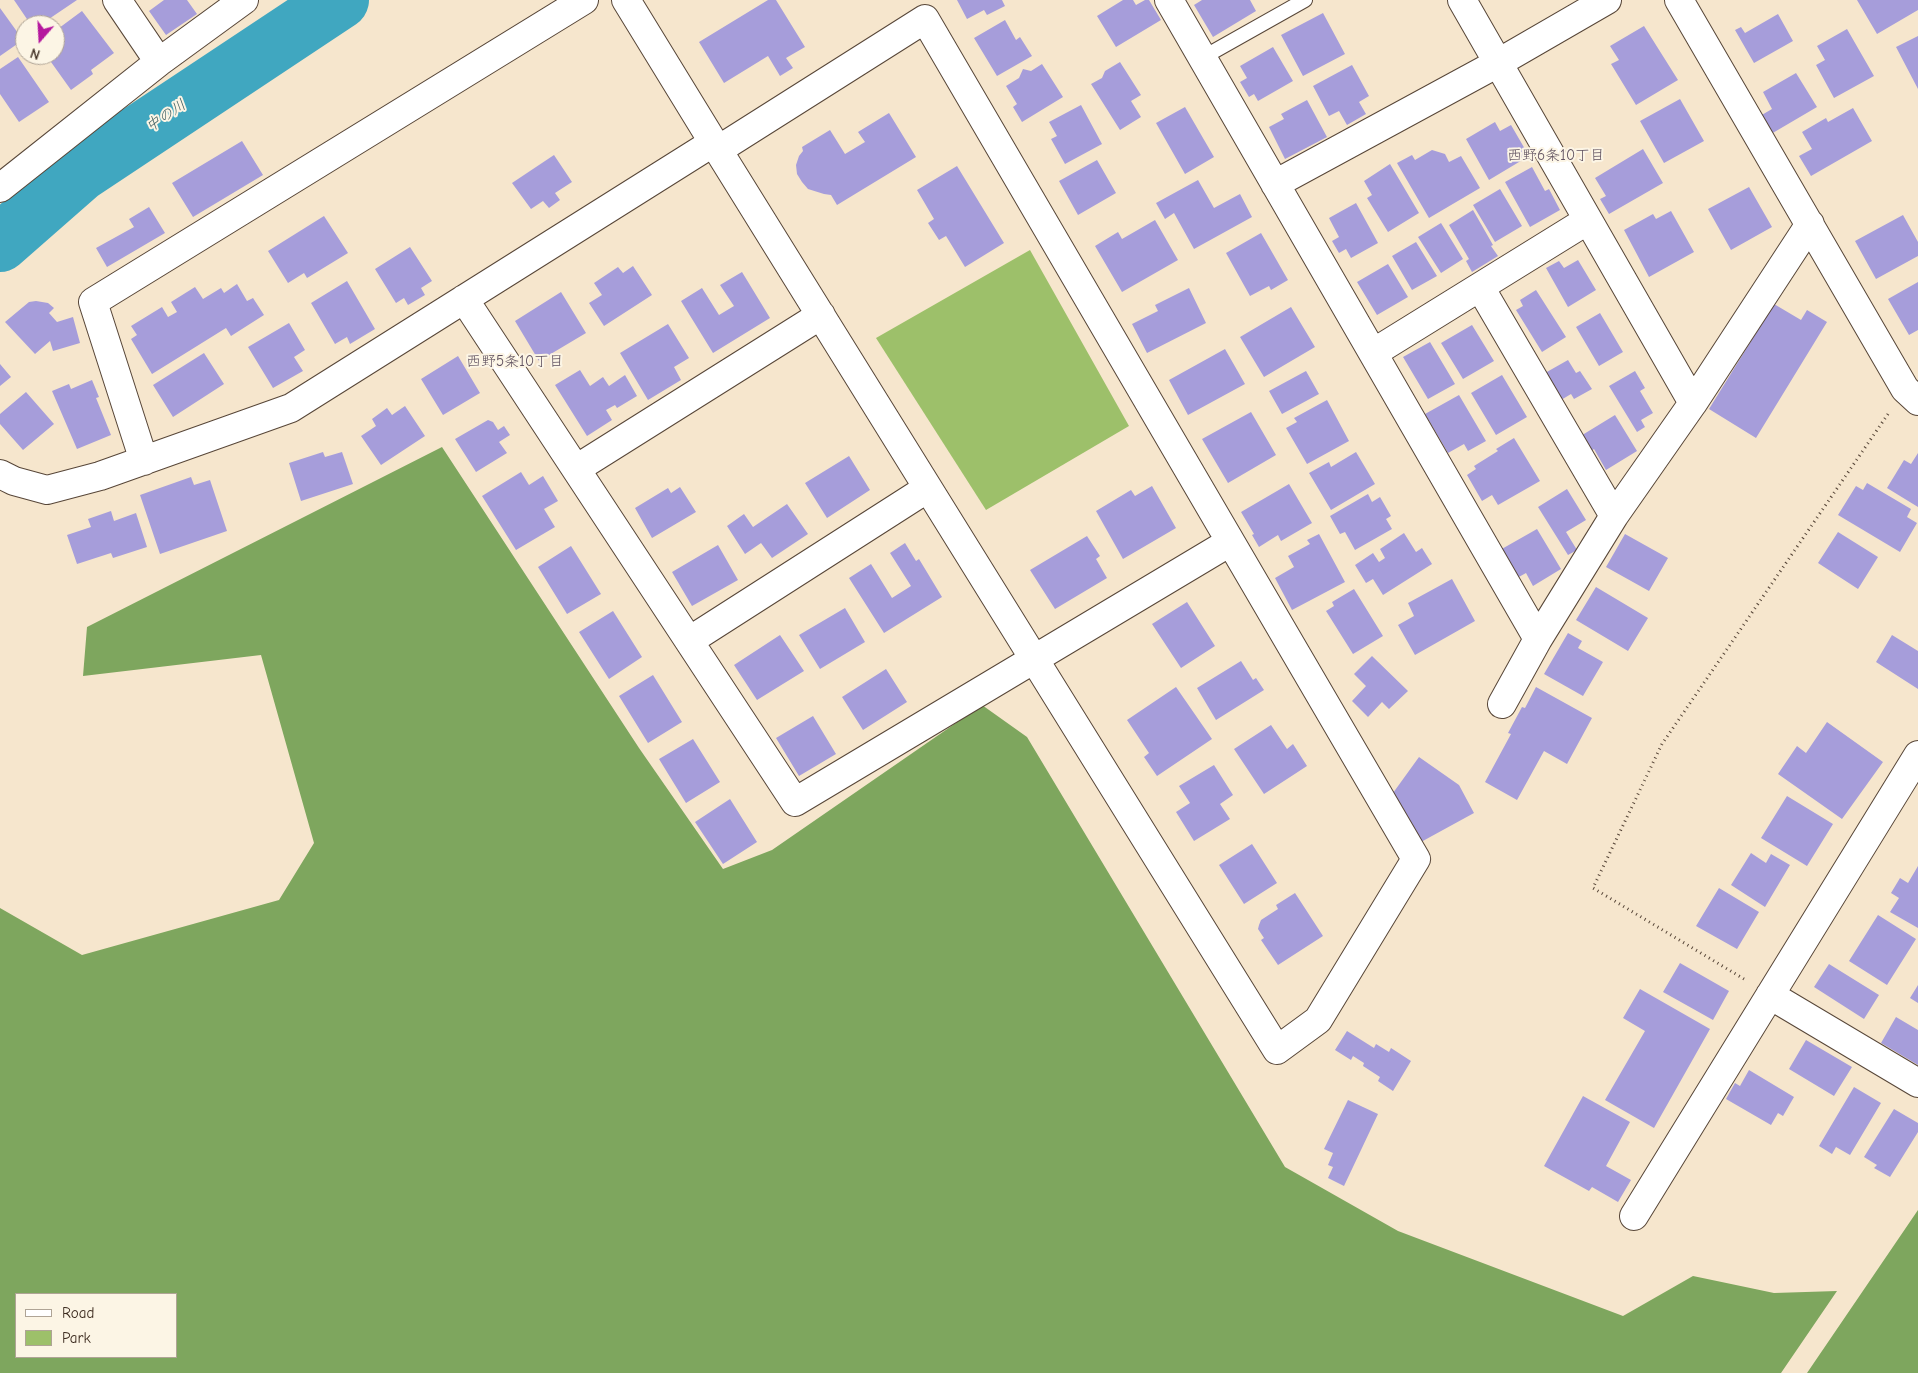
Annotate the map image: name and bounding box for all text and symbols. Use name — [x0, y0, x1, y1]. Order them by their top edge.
north arrow — [15, 15, 65, 65]
text: N — [28, 44, 42, 63]
water label: 中の川 — [142, 96, 190, 136]
district label: 西野6条10丁目 — [1507, 147, 1605, 165]
district label: 西野5条10丁目 — [466, 353, 564, 371]
legend — [15, 1293, 178, 1358]
text: Road — [62, 1304, 94, 1322]
text: Park — [62, 1329, 91, 1347]

